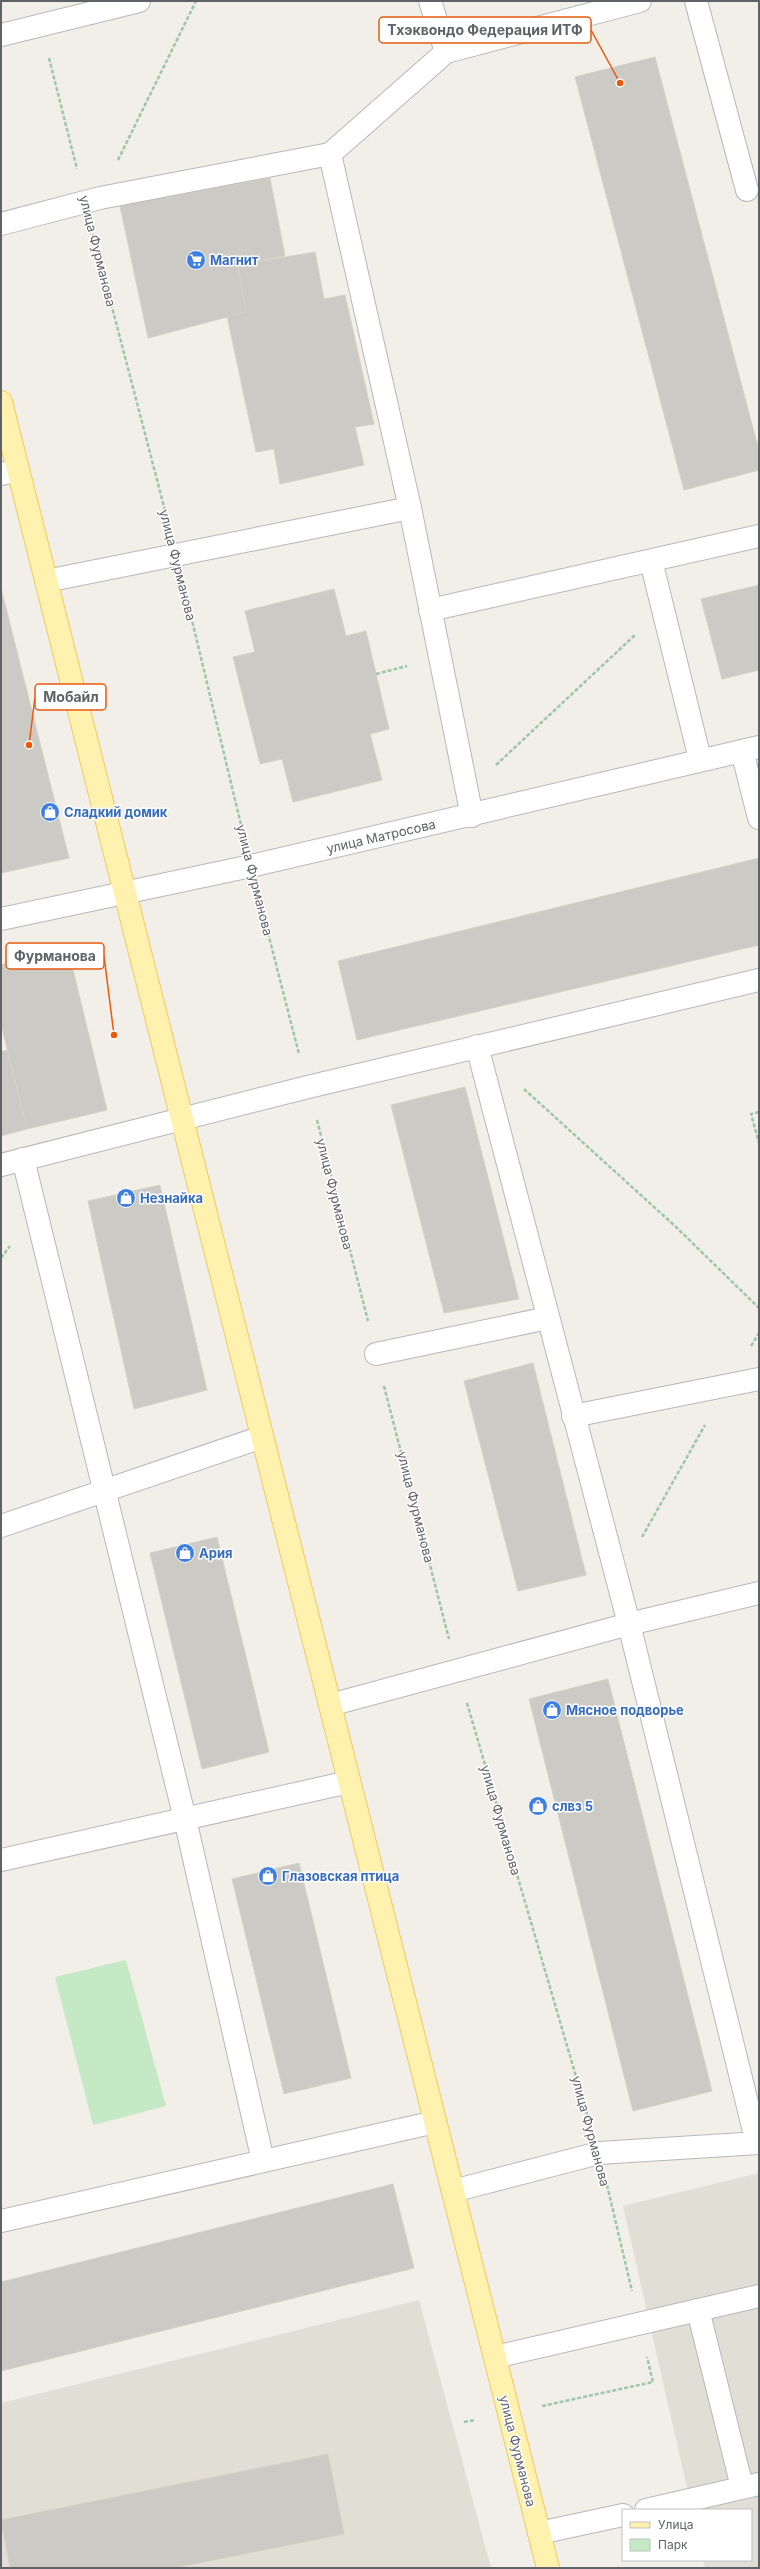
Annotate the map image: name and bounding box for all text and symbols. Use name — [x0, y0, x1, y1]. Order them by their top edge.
callout: Тхэквондо Федерация ИТФ — [379, 17, 591, 43]
text: Тхэквондо Федерация ИТФ — [387, 21, 583, 38]
street label: улица Фурманова — [76, 194, 120, 308]
supermarket icon: Магнит — [185, 249, 207, 271]
place label: Магнит — [210, 252, 259, 268]
street label: улица Фурманова — [156, 508, 200, 622]
callout: Мобайл — [35, 684, 106, 710]
text: Мобайл — [43, 688, 99, 705]
shop icon: Сладкий домик — [39, 801, 61, 823]
place label: Сладкий домик — [64, 804, 168, 820]
street label: улица Матросова — [325, 816, 437, 856]
street label: улица Фурманова — [233, 823, 277, 937]
callout: Фурманова — [6, 943, 104, 969]
text: Фурманова — [14, 947, 96, 964]
street label: улица Фурманова — [313, 1137, 357, 1251]
shop icon: Незнайка — [115, 1187, 137, 1209]
place label: Незнайка — [140, 1190, 203, 1206]
street label: улица Фурманова — [394, 1450, 438, 1564]
shop icon: Ария — [174, 1542, 196, 1564]
place label: Ария — [199, 1545, 233, 1561]
shop icon: Мясное подворье — [541, 1699, 563, 1721]
place label: Мясное подворье — [566, 1702, 684, 1718]
street label: улица Фурманова — [478, 1763, 524, 1877]
shop icon: слвз 5 — [527, 1795, 549, 1817]
place label: слвз 5 — [552, 1798, 593, 1814]
shop icon: Глазовская птица — [257, 1865, 279, 1887]
place label: Глазовская птица — [282, 1868, 399, 1884]
street label: улица Фурманова — [569, 2074, 613, 2188]
street label: улица Фурманова — [496, 2394, 540, 2508]
legend — [622, 2509, 752, 2561]
text: Улица — [658, 2517, 693, 2532]
text: Парк — [658, 2537, 688, 2552]

